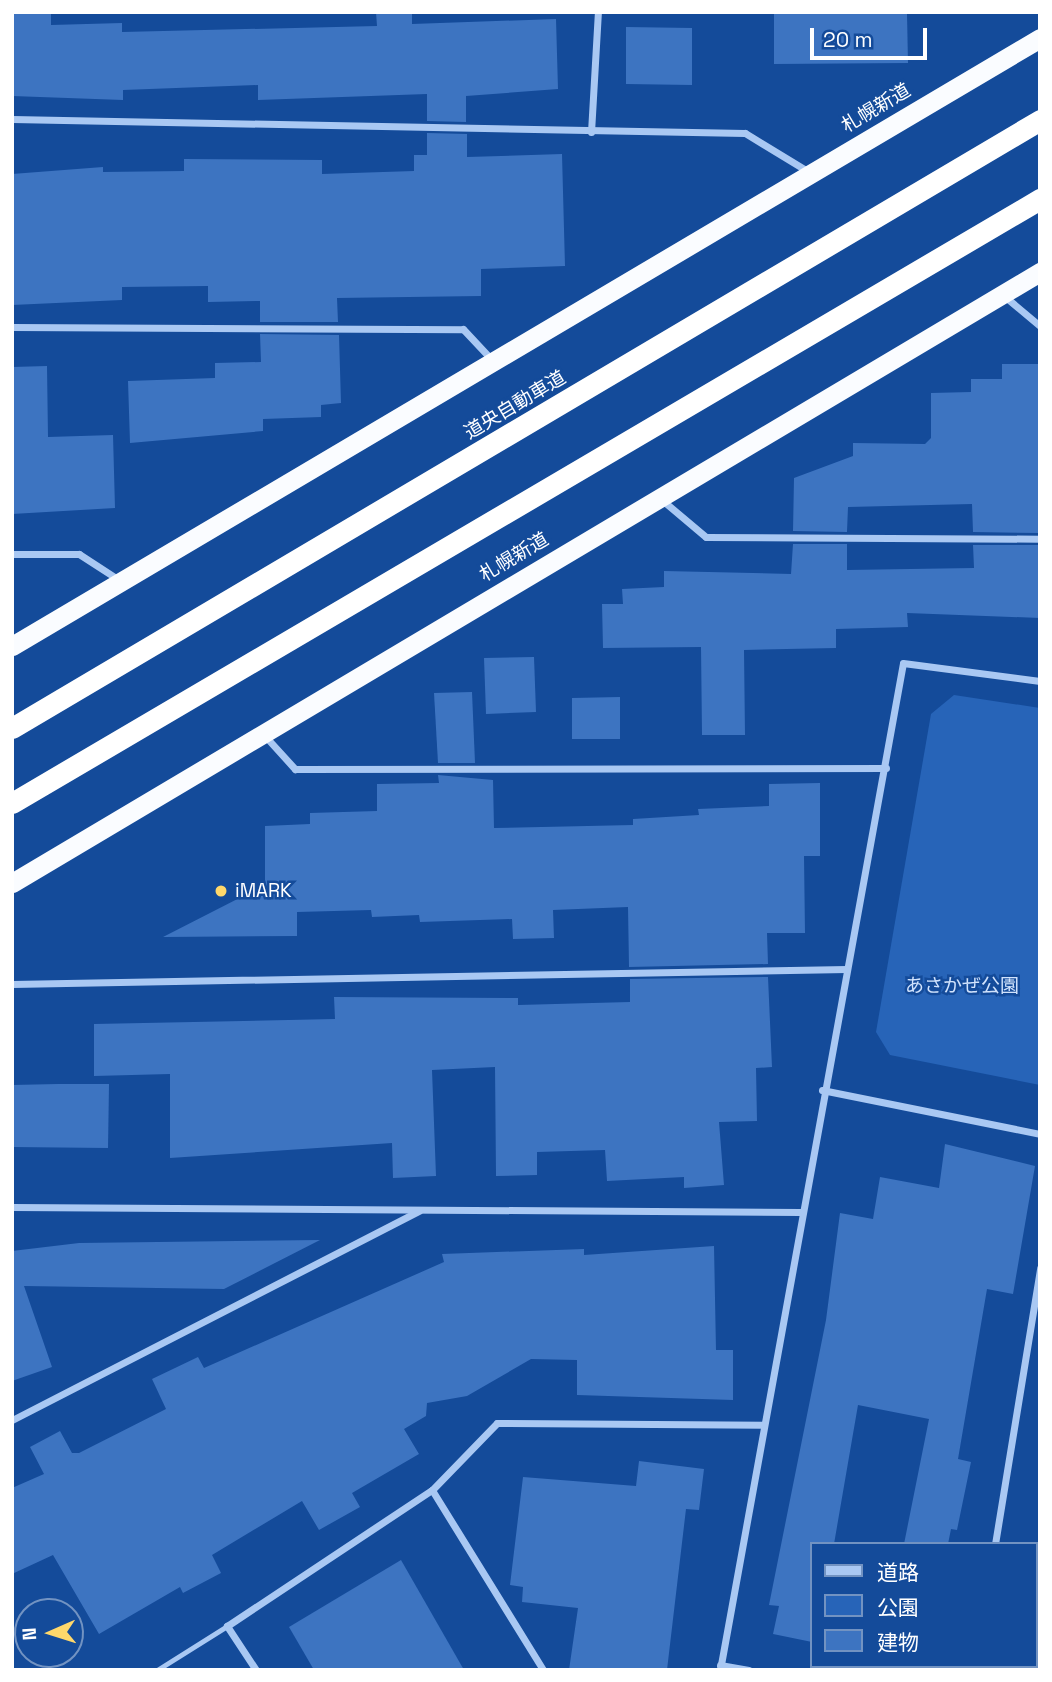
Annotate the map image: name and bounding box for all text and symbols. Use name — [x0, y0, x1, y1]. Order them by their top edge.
scale bar — [814, 14, 931, 58]
text: 20 m — [823, 26, 873, 53]
street label: 札幌新道 — [838, 79, 914, 137]
street label: 道央自動車道 — [460, 366, 570, 444]
street label: 札幌新道 — [476, 528, 552, 586]
place label: iMARK — [235, 880, 292, 902]
marker: iMARK — [213, 883, 229, 899]
park label: あさかぜ公園 — [905, 975, 1019, 997]
legend — [810, 1542, 1038, 1668]
text: 道路 — [877, 1559, 919, 1586]
text: 公園 — [877, 1594, 919, 1621]
north arrow — [14, 1598, 84, 1668]
text: N — [17, 1627, 42, 1641]
text: 建物 — [877, 1629, 919, 1656]

